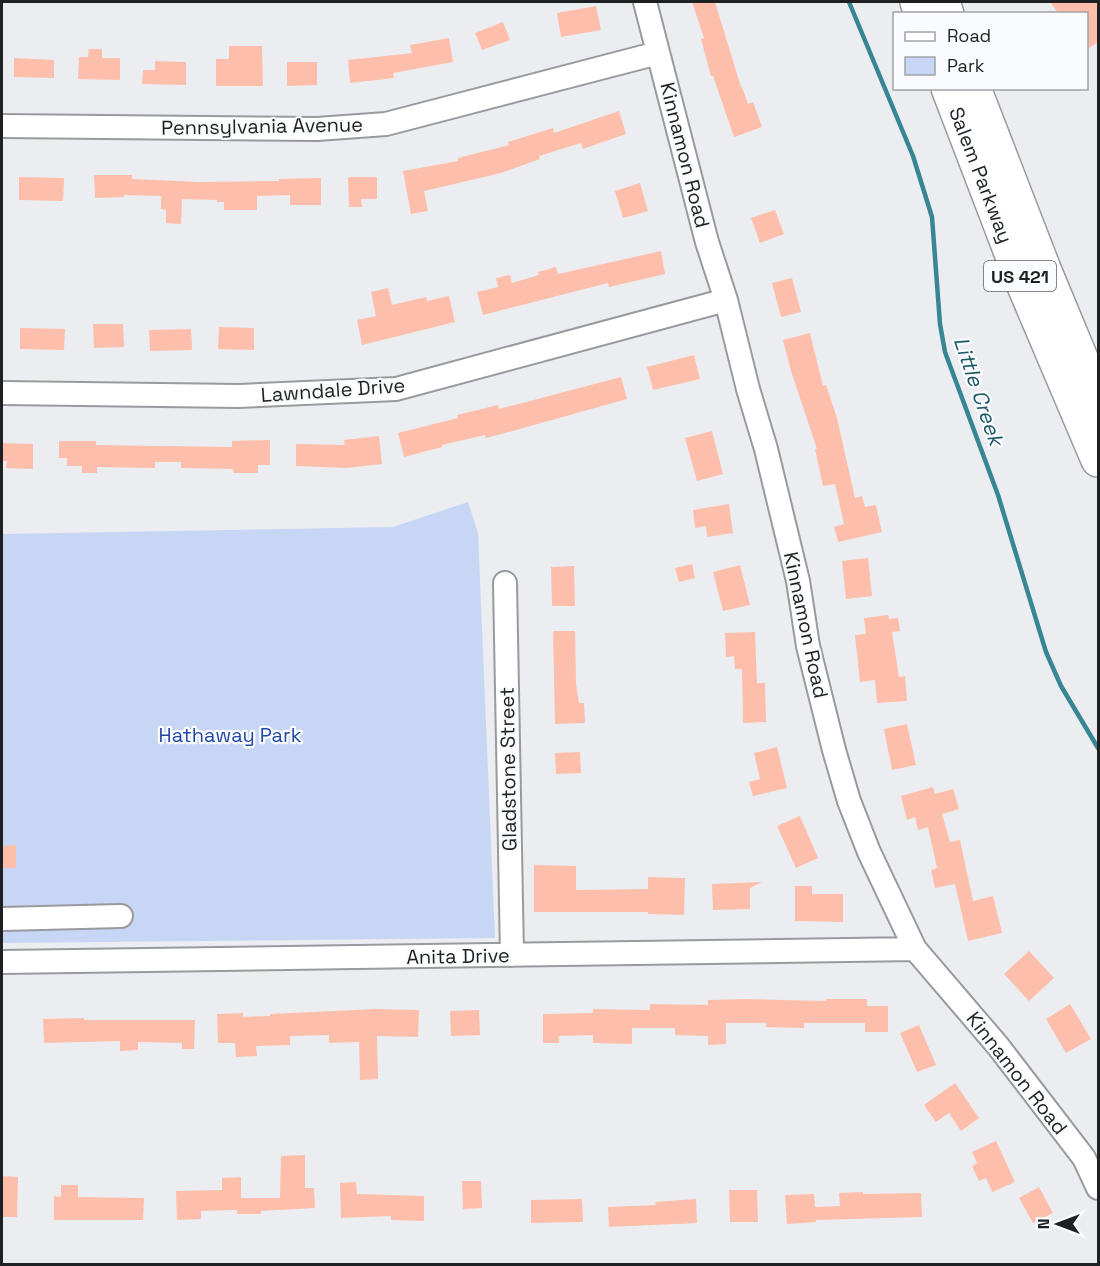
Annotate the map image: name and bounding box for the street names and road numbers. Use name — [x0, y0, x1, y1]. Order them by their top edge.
street label: Kinnamon Road — [654, 79, 716, 231]
street label: Salem Parkway — [943, 103, 1019, 247]
street label: Pennsylvania Avenue — [161, 111, 363, 141]
road number: US 421 — [984, 261, 1056, 291]
street label: Lawndale Drive — [260, 372, 406, 408]
street label: Kinnamon Road — [778, 549, 834, 701]
street label: Gladstone Street — [494, 687, 522, 851]
street label: Anita Drive — [406, 942, 510, 970]
street label: Kinnamon Road — [961, 1006, 1073, 1140]

